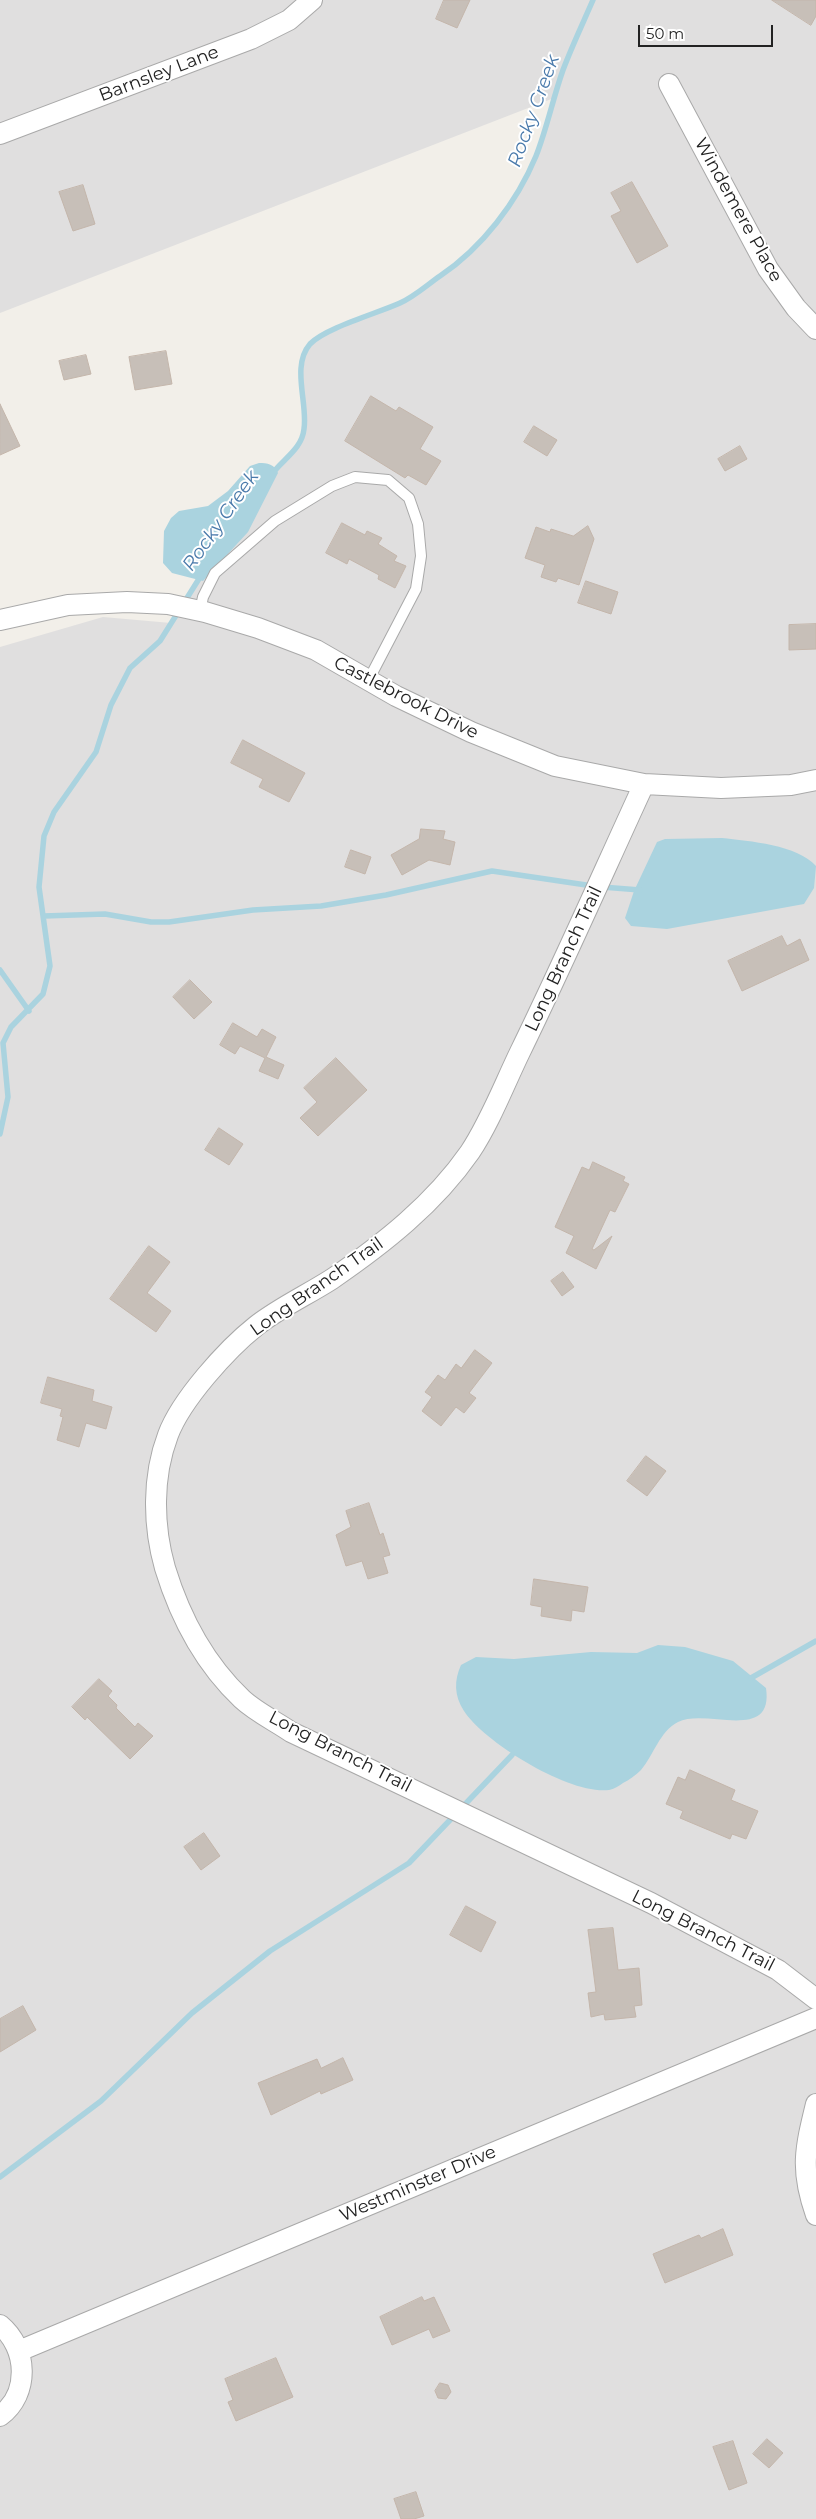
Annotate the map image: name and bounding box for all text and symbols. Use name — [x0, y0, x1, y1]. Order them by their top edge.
scale bar — [641, 15, 776, 47]
text: 50 m — [646, 24, 684, 43]
street label: Barnsley Lane — [96, 41, 222, 107]
water label: Rocky Creek — [503, 52, 565, 170]
street label: Windemere Place — [689, 134, 787, 286]
water label: Rocky Creek — [178, 466, 264, 576]
street label: Castlebrook Drive — [330, 652, 482, 744]
street label: Long Branch Trail — [521, 883, 607, 1035]
street label: Long Branch Trail — [246, 1233, 388, 1341]
street label: Long Branch Trail — [265, 1707, 415, 1797]
street label: Long Branch Trail — [628, 1886, 778, 1976]
street label: Westminster Drive — [337, 2141, 499, 2227]

